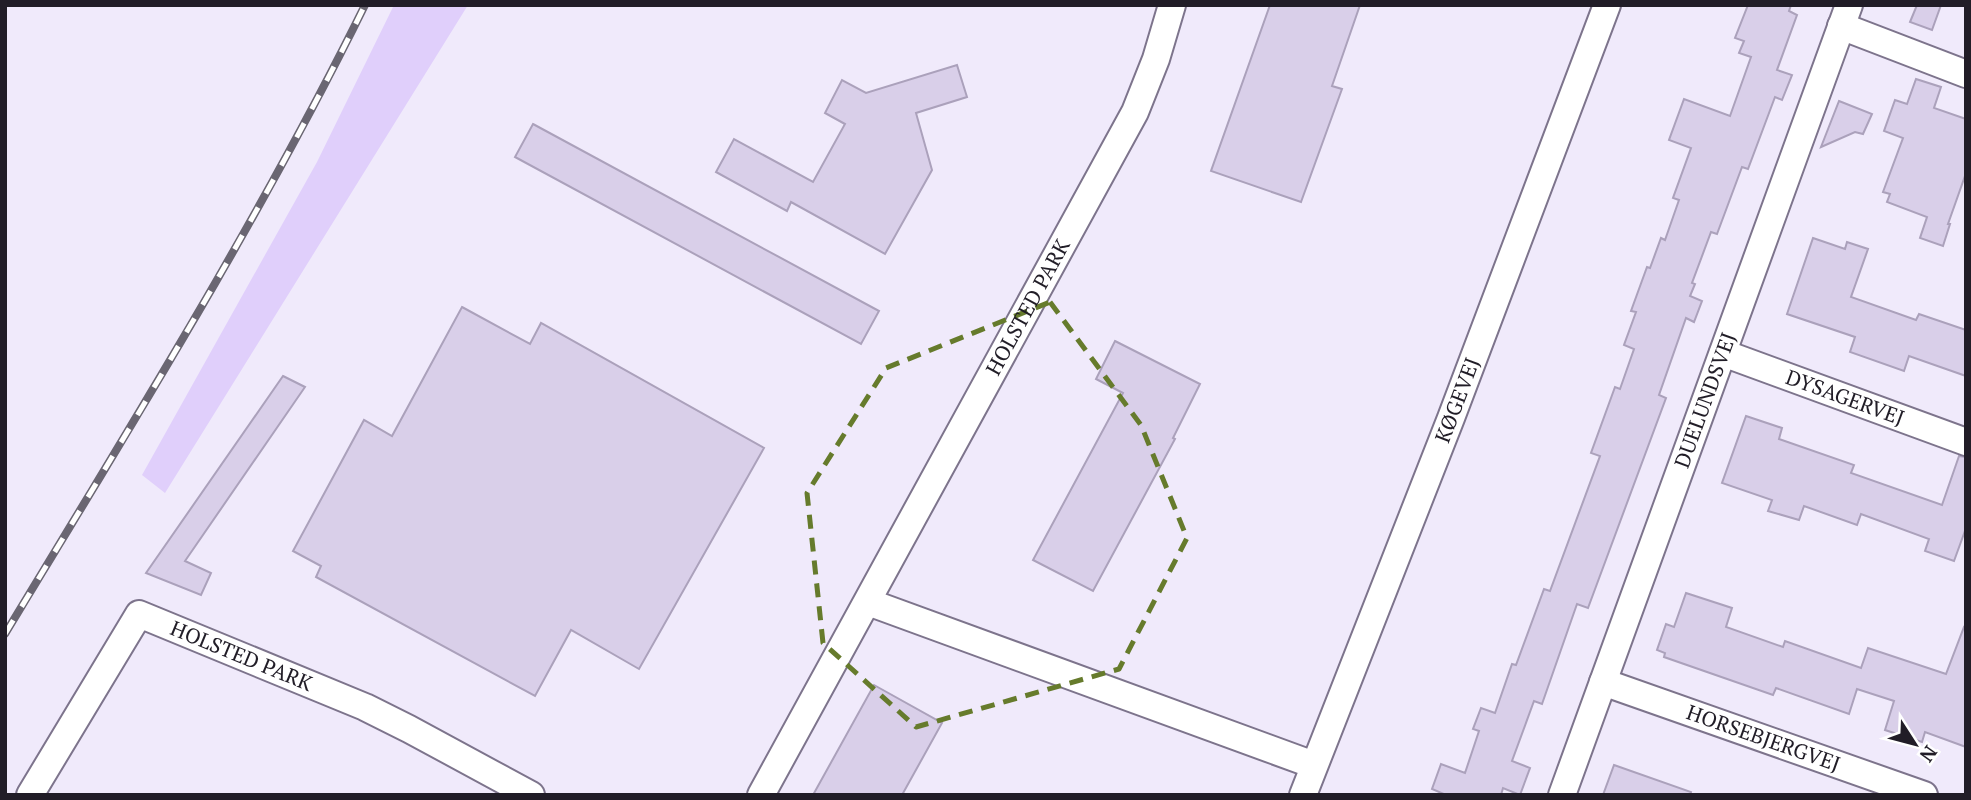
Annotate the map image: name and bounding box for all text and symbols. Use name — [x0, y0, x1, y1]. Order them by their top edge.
street label: HOLSTED PARK — [979, 233, 1076, 380]
street label: DUELUNDSVEJ — [1667, 328, 1742, 472]
street label: KØGEVEJ — [1428, 353, 1486, 446]
street label: DYSAGERVEJ — [1782, 362, 1909, 431]
street label: HOLSTED PARK — [167, 613, 317, 697]
street label: HORSEBJERGVEJ — [1683, 698, 1844, 777]
north arrow — [1880, 709, 1950, 779]
text: N — [1914, 741, 1944, 768]

